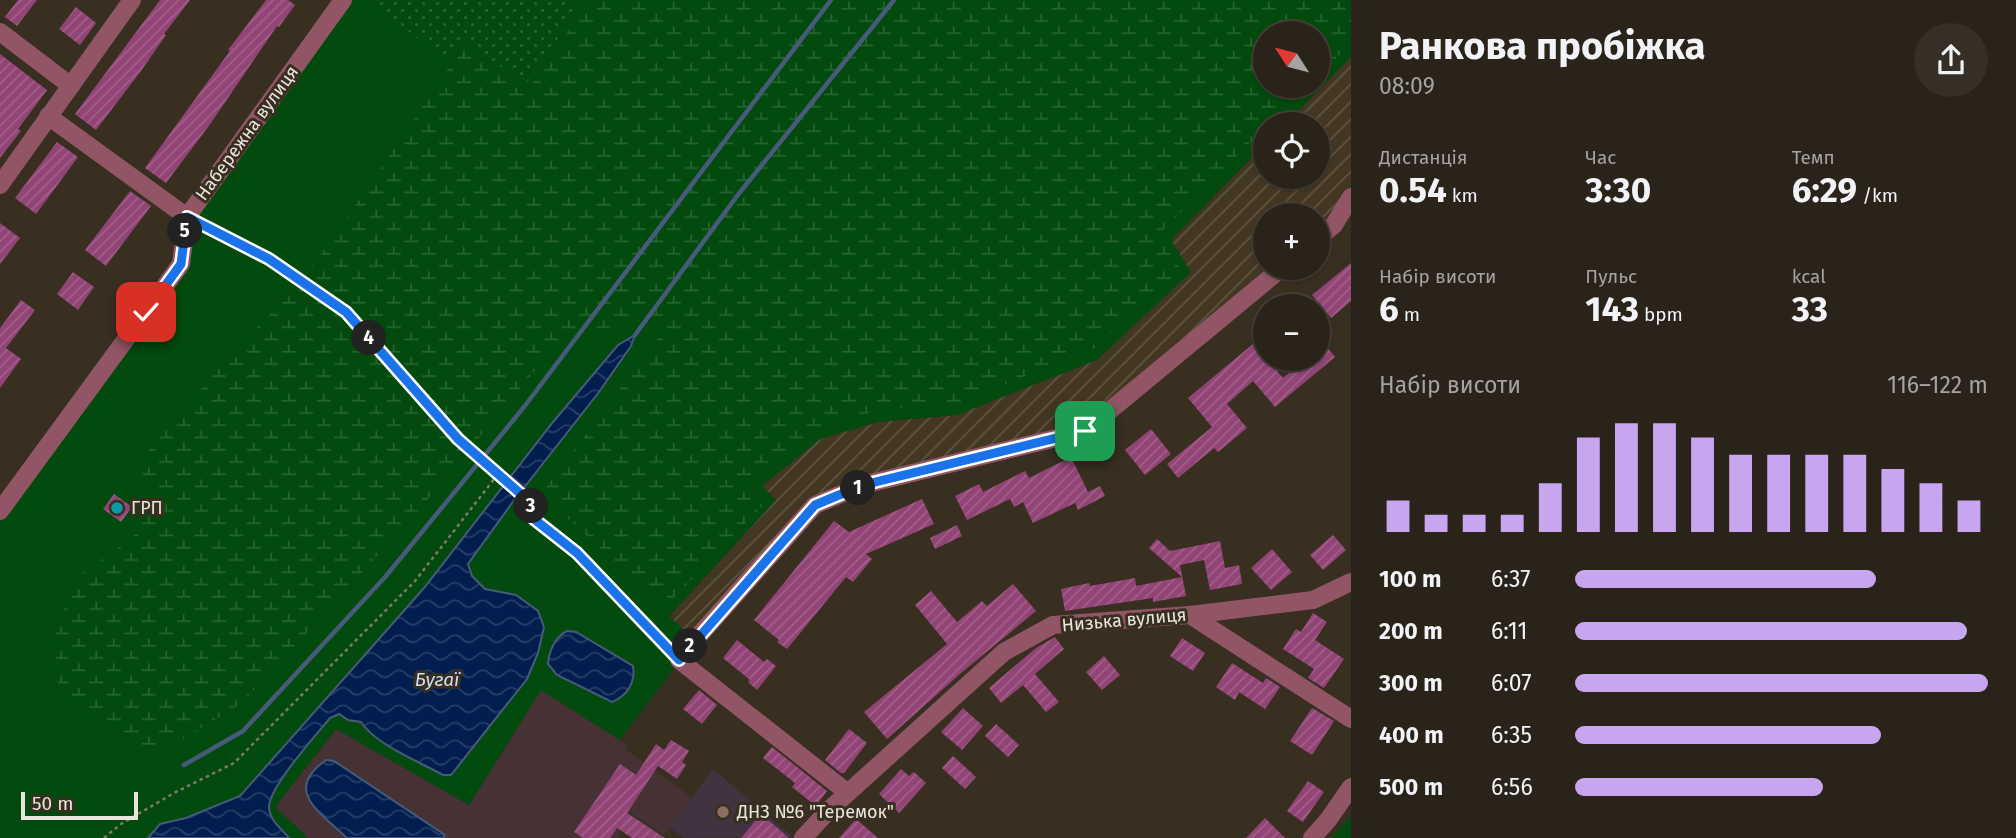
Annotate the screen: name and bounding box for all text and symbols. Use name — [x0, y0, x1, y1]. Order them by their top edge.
north arrow — [1253, 21, 1330, 98]
map controls — [1253, 21, 1330, 371]
text: Ранкова пробіжка — [1379, 23, 1705, 69]
button: share — [1914, 23, 1988, 97]
street label: Набережна вулиця — [191, 61, 303, 205]
text: 08:09 — [1379, 72, 1435, 100]
button: locate — [1253, 112, 1330, 189]
text: Дистанція — [1379, 146, 1467, 169]
text: Час — [1585, 146, 1616, 169]
text: Темп — [1792, 146, 1835, 169]
text: 0.54 — [1379, 169, 1447, 211]
text: 3:30 — [1585, 169, 1651, 211]
text: 6:29 — [1792, 169, 1857, 211]
text: km — [1447, 184, 1478, 207]
text: /km — [1857, 184, 1898, 207]
button: + — [1253, 203, 1330, 280]
pin: 5 — [168, 214, 202, 248]
text: 5 — [179, 219, 190, 242]
text: Набір висоти — [1379, 265, 1496, 288]
text: Пульс — [1585, 265, 1637, 288]
text: kcal — [1792, 265, 1826, 288]
pin — [116, 282, 176, 342]
text: 6 — [1379, 288, 1399, 330]
text: 143 — [1585, 288, 1639, 330]
text: 33 — [1792, 288, 1828, 330]
icon: check — [127, 293, 165, 331]
button: − — [1253, 294, 1330, 371]
text: m — [1399, 303, 1420, 326]
text: bpm — [1639, 303, 1683, 326]
pin: 4 — [352, 320, 386, 356]
text: 4 — [363, 326, 374, 349]
text: Набір висоти — [1379, 371, 1521, 399]
text: 116–122 m — [1887, 371, 1988, 399]
pin — [1055, 401, 1115, 461]
icon: arrive — [1066, 412, 1104, 450]
pin: 1 — [840, 470, 876, 505]
text: 1 — [853, 476, 862, 499]
pin: 3 — [514, 489, 548, 524]
text: 3 — [526, 494, 535, 517]
place label: ГРП — [131, 497, 163, 519]
marker: ГРП — [109, 500, 125, 516]
text: 100 m — [1379, 565, 1441, 593]
text: 6:37 — [1491, 565, 1531, 593]
street label: Низька вулиця — [1061, 604, 1187, 636]
text: 200 m — [1379, 617, 1443, 645]
text: 6:11 — [1491, 617, 1527, 645]
pin: 2 — [672, 628, 708, 664]
text: 2 — [685, 634, 694, 657]
water label: Бугаї — [415, 668, 461, 691]
text: 300 m — [1379, 669, 1443, 697]
text: 6:07 — [1491, 669, 1531, 697]
text: 400 m — [1379, 721, 1444, 749]
text: 6:35 — [1491, 721, 1532, 749]
text: 500 m — [1379, 773, 1443, 801]
text: 6:56 — [1491, 773, 1533, 801]
scale bar — [21, 789, 138, 821]
text: 50 m — [32, 792, 73, 815]
place label: ДНЗ №6 "Теремок" — [736, 801, 894, 823]
marker: ДНЗ №6 "Теремок" — [715, 804, 731, 820]

